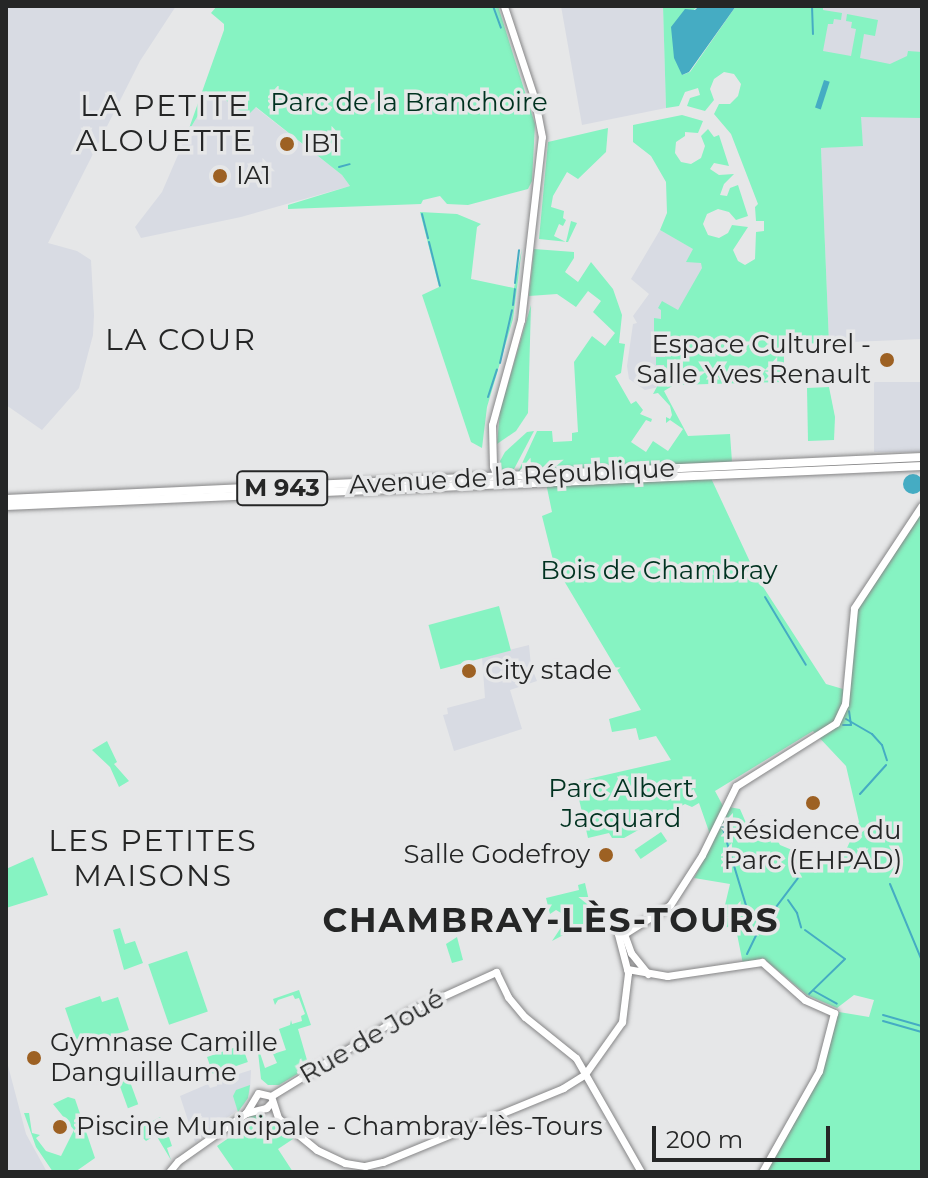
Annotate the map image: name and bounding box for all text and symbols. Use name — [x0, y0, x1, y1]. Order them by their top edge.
park label: Parc de la Branchoire — [270, 87, 548, 119]
district label: LA PETITE ALOUETTE — [76, 88, 254, 158]
place label: IB1 — [303, 128, 340, 160]
marker: IB1 — [278, 135, 296, 153]
place label: IA1 — [236, 160, 271, 192]
marker: IA1 — [211, 167, 229, 185]
district label: LA COUR — [105, 322, 257, 358]
place label: Espace Culturel - Salle Yves Renault — [637, 329, 871, 390]
marker: Espace Culturel - Salle Yves Renault — [878, 351, 896, 369]
street label: Avenue de la République — [348, 453, 676, 501]
road number: M 943 — [236, 468, 328, 508]
park label: Bois de Chambray — [540, 555, 778, 587]
place label: City stade — [485, 655, 612, 687]
marker: City stade — [460, 662, 478, 680]
park label: Parc Albert Jacquard — [548, 773, 694, 834]
marker: Résidence du Parc (EHPAD) — [804, 794, 822, 812]
place label: Résidence du Parc (EHPAD) — [724, 815, 902, 876]
district label: LES PETITES MAISONS — [48, 823, 258, 894]
place label: Salle Godefroy — [404, 839, 590, 871]
marker: Salle Godefroy — [597, 846, 615, 864]
district label: CHAMBRAY-LÈS-TOURS — [322, 901, 780, 941]
street label: Rue de Joué — [294, 983, 450, 1091]
place label: Gymnase Camille Danguillaume — [50, 1027, 278, 1088]
marker: Gymnase Camille Danguillaume — [25, 1049, 43, 1067]
scale bar — [656, 1110, 834, 1160]
place label: Piscine Municipale - Chambray-lès-Tours — [76, 1111, 603, 1143]
marker: Piscine Municipale - Chambray-lès-Tours — [51, 1118, 69, 1136]
text: 200 m — [666, 1125, 743, 1154]

